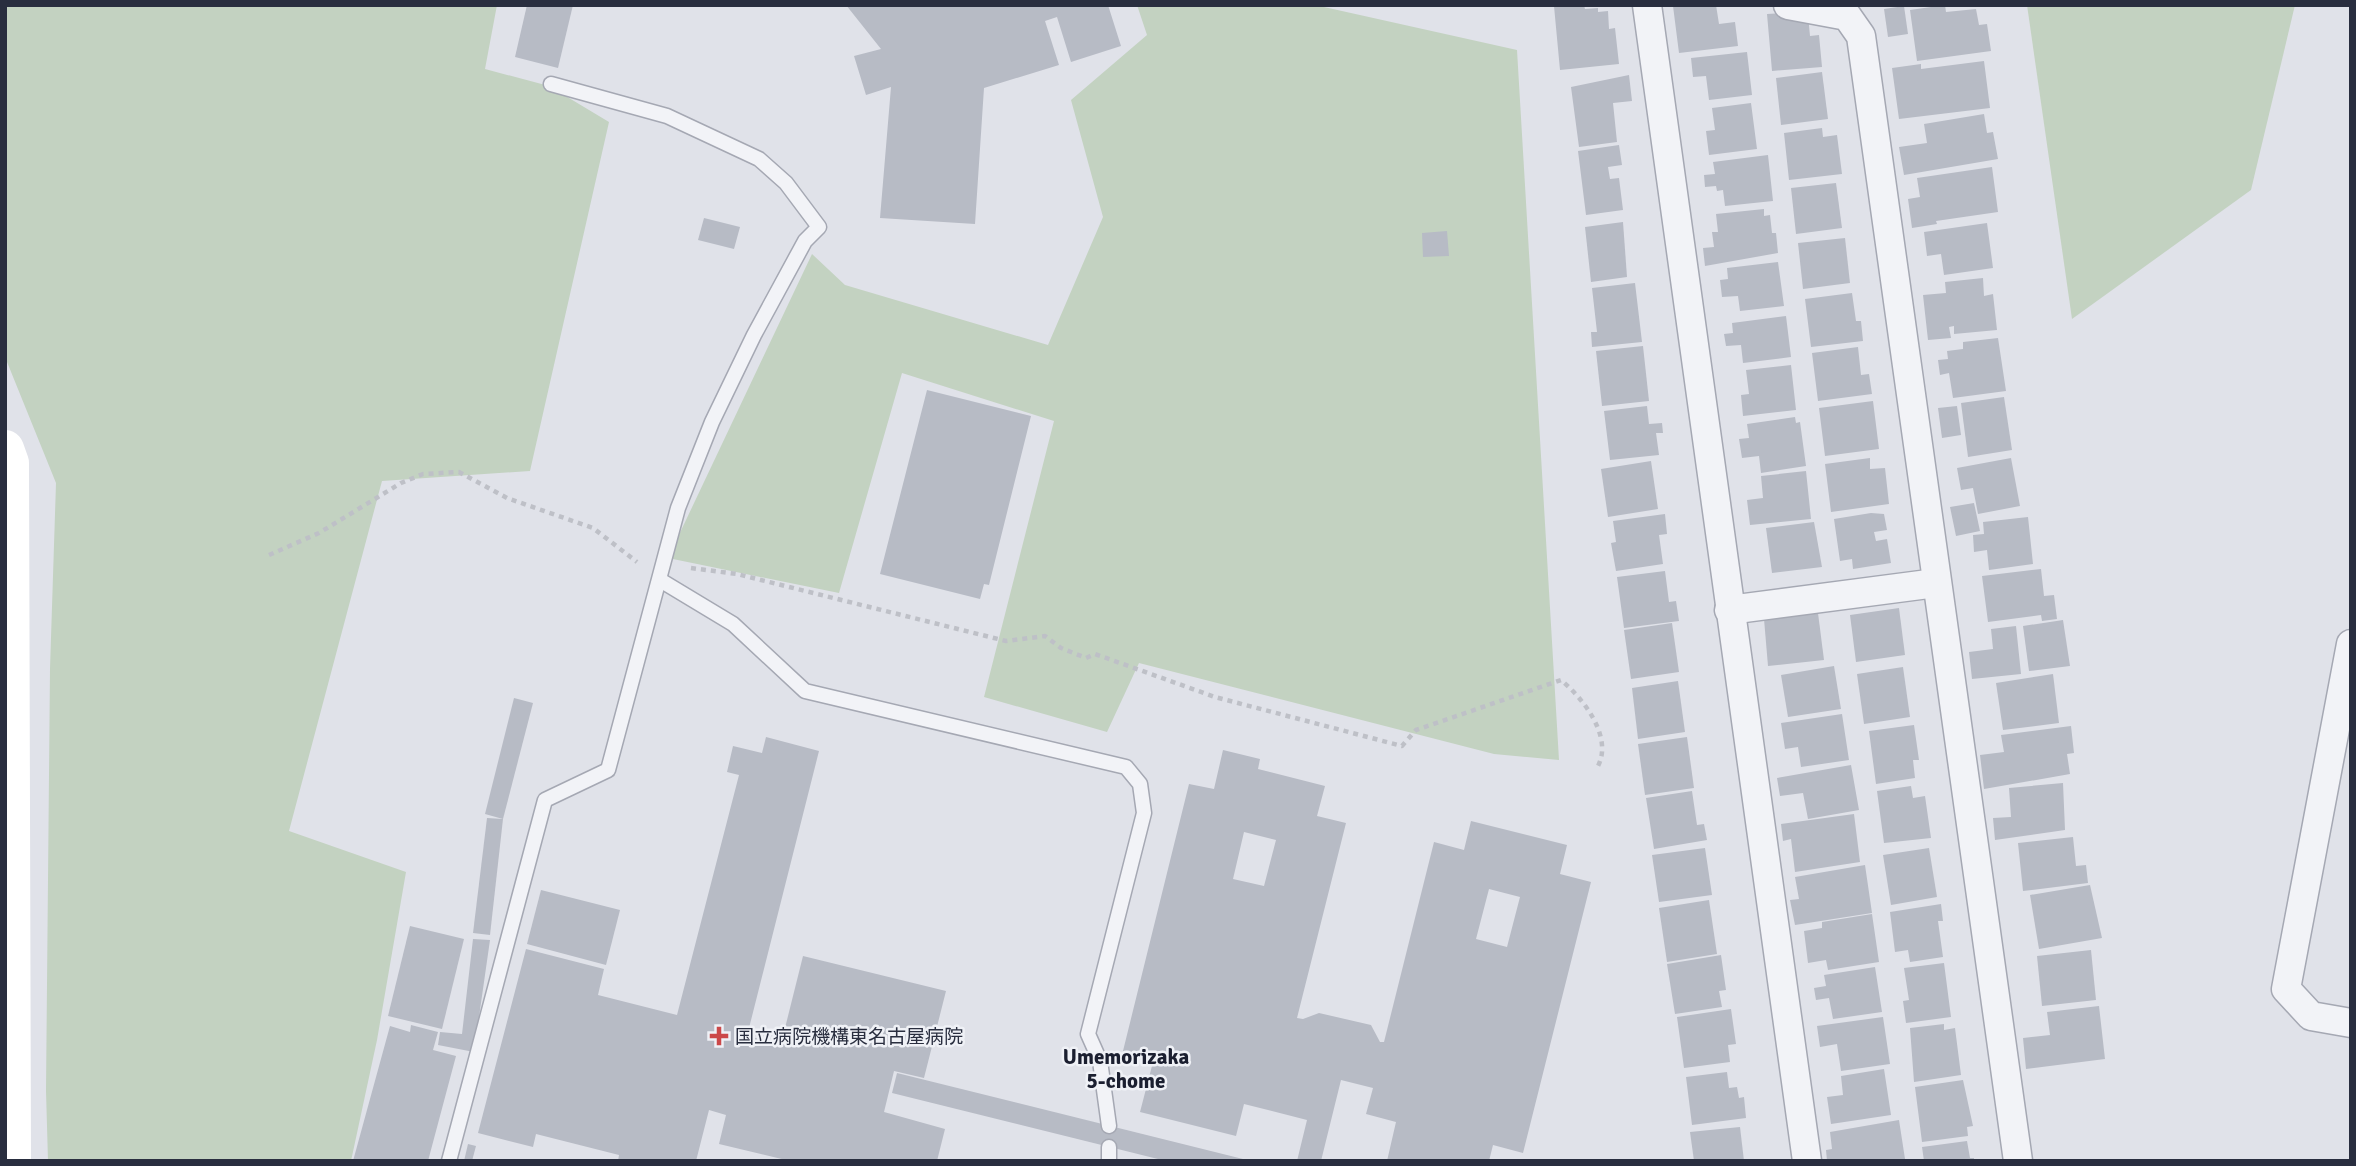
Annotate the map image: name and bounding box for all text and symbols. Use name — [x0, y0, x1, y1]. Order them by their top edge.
place label: 国立病院機構東名古屋病院 — [735, 1025, 963, 1049]
marker: 国立病院機構東名古屋病院 — [709, 1026, 729, 1046]
district label: Umemorizaka 5-chome — [1063, 1044, 1189, 1094]

